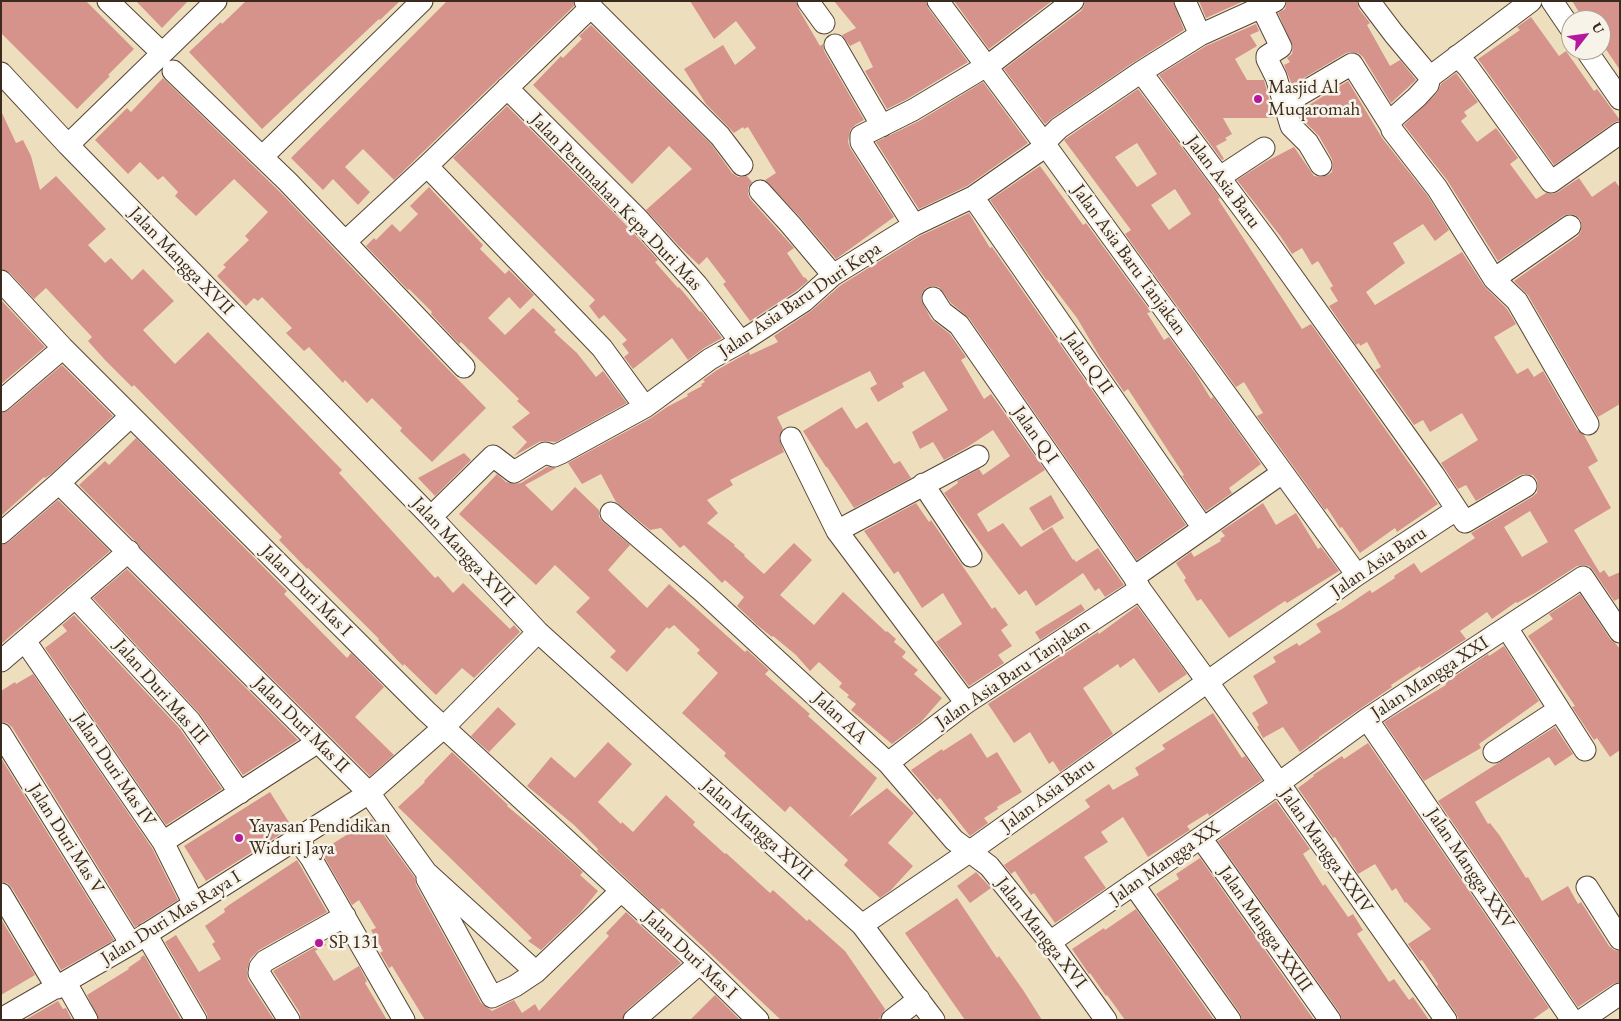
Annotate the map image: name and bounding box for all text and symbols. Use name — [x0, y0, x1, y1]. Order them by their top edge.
north arrow — [1561, 10, 1611, 60]
text: U — [1588, 19, 1609, 37]
place label: Masjid Al Muqaromah — [1268, 77, 1360, 121]
marker: Masjid Al Muqaromah — [1252, 93, 1264, 105]
street label: Jalan Perumahan Kepa Duri Mas — [525, 109, 707, 295]
street label: Jalan Asia Baru — [1181, 131, 1265, 233]
street label: Jalan Asia Baru Tanjakan — [1067, 180, 1191, 340]
street label: Jalan Mangga XVII — [124, 202, 238, 320]
street label: Jalan Asia Baru Duri Kepa — [715, 237, 885, 363]
street label: Jalan Q II — [1058, 327, 1118, 399]
street label: Jalan Q I — [1007, 402, 1063, 468]
street label: Jalan Mangga XVII — [406, 493, 520, 611]
street label: Jalan Asia Baru — [1327, 522, 1431, 602]
street label: Jalan Duri Mas I — [256, 541, 356, 641]
street label: Jalan Asia Baru Tanjakan — [932, 614, 1094, 734]
street label: Jalan Mangga XXI — [1367, 632, 1493, 724]
street label: Jalan Duri Mas III — [109, 634, 213, 750]
street label: Jalan Duri Mas II — [248, 672, 354, 778]
street label: Jalan AA — [808, 687, 872, 749]
street label: Jalan Duri Mas IV — [67, 709, 161, 831]
street label: Jalan Asia Baru — [997, 753, 1099, 837]
street label: Jalan Mangga XVII — [697, 774, 817, 886]
street label: Jalan Duri Mas V — [23, 779, 109, 899]
street label: Jalan Mangga XXIV — [1274, 784, 1378, 918]
street label: Jalan Mangga XXV — [1421, 804, 1519, 934]
place label: Yayasan Pendidikan Widuri Jaya — [249, 816, 391, 860]
street label: Jalan Mangga XX — [1106, 817, 1224, 909]
marker: Yayasan Pendidikan Widuri Jaya — [233, 832, 245, 844]
street label: Jalan Mangga XXIII — [1213, 862, 1317, 996]
street label: Jalan Duri Mas Raya I — [97, 866, 245, 970]
street label: Jalan Mangga XVI — [990, 873, 1092, 993]
street label: Jalan Duri Mas I — [638, 906, 742, 1004]
place label: SP 131 — [329, 932, 379, 954]
marker: SP 131 — [313, 937, 325, 949]

